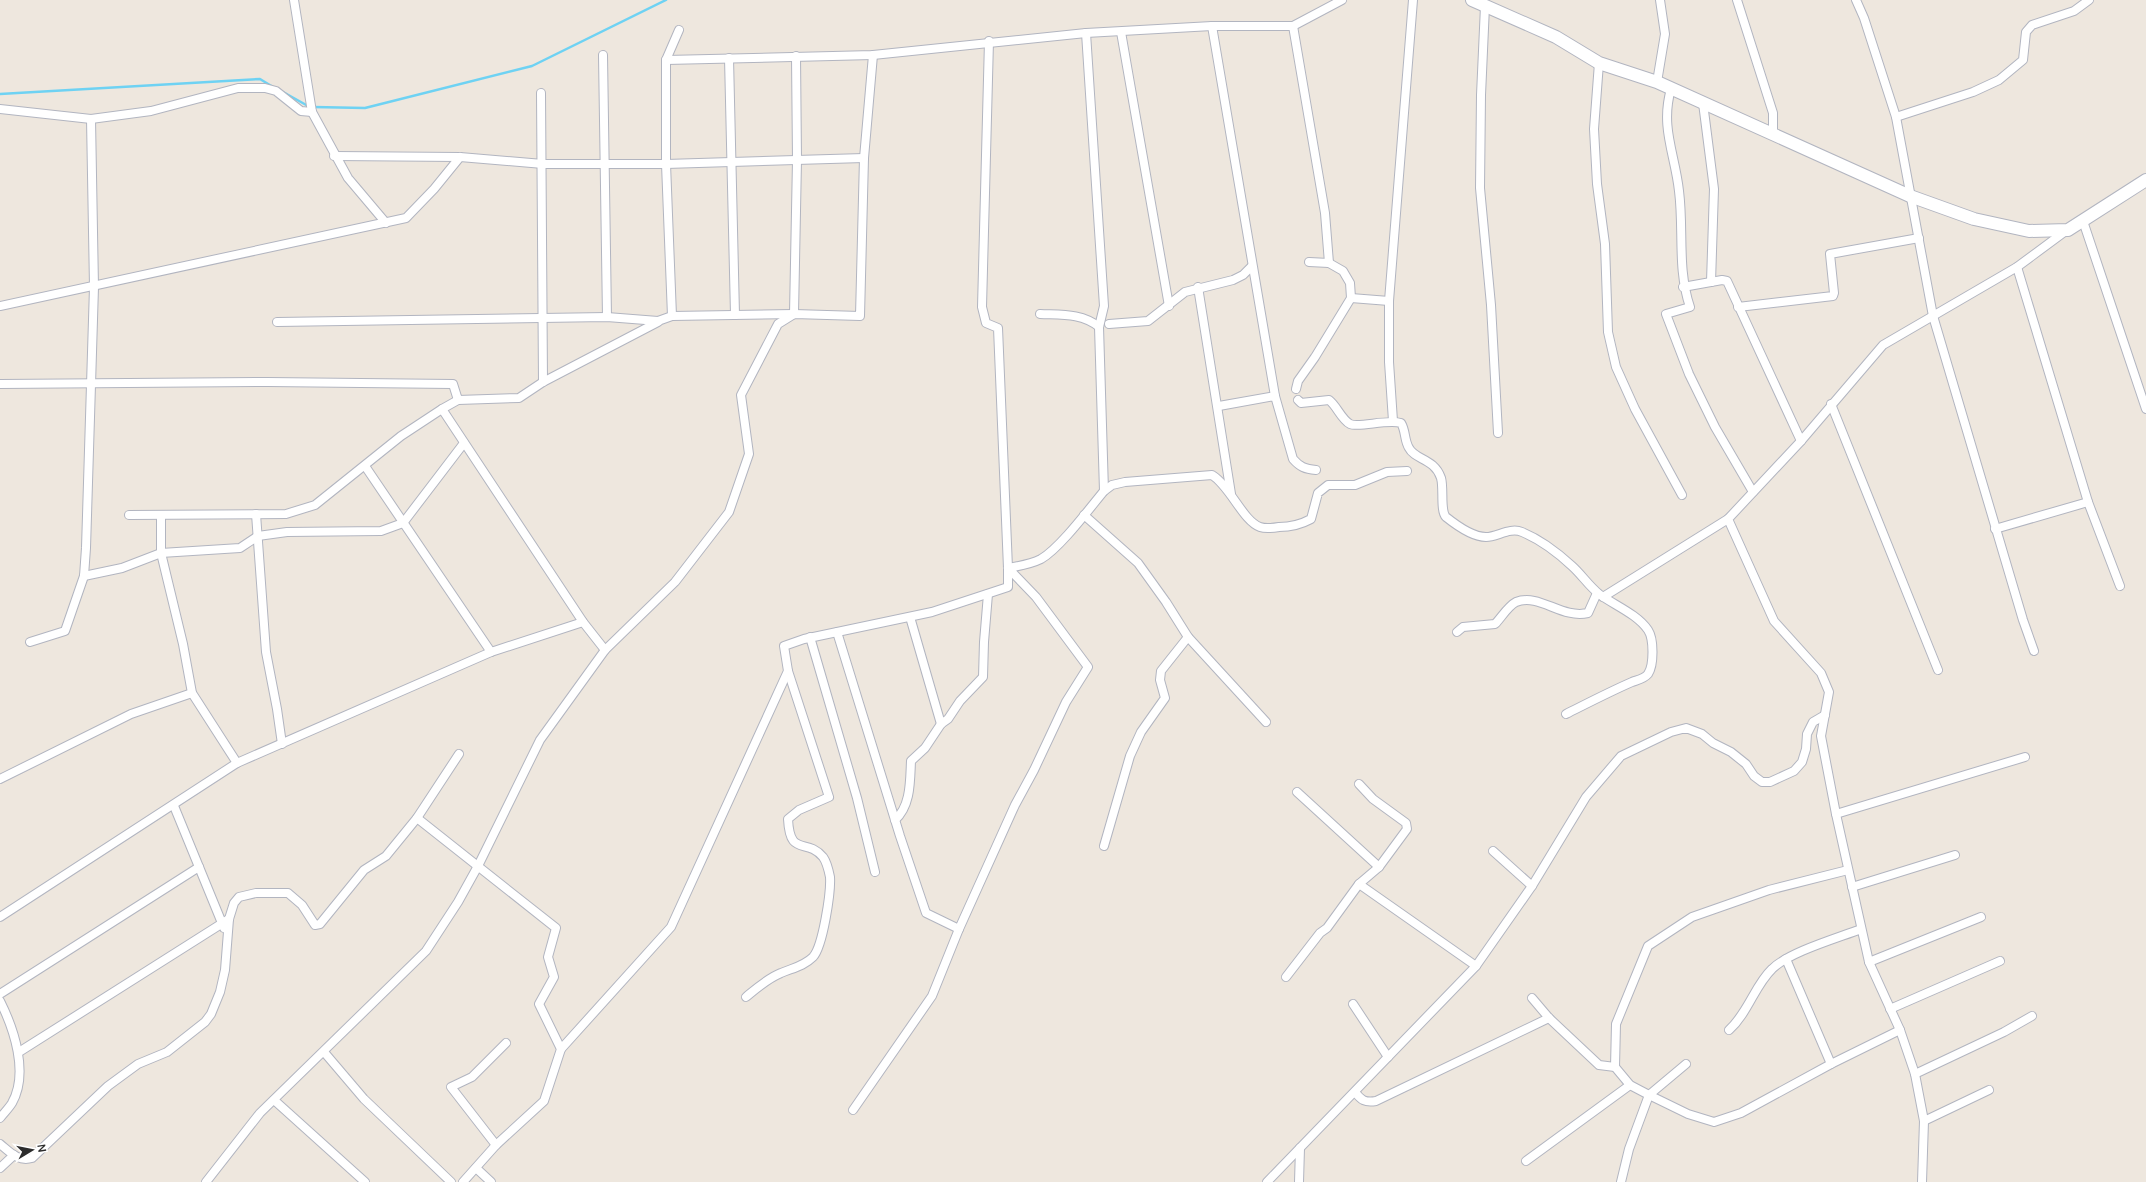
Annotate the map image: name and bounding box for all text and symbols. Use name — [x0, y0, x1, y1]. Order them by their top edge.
north arrow — [12, 1130, 52, 1170]
text: N — [34, 1143, 50, 1153]

